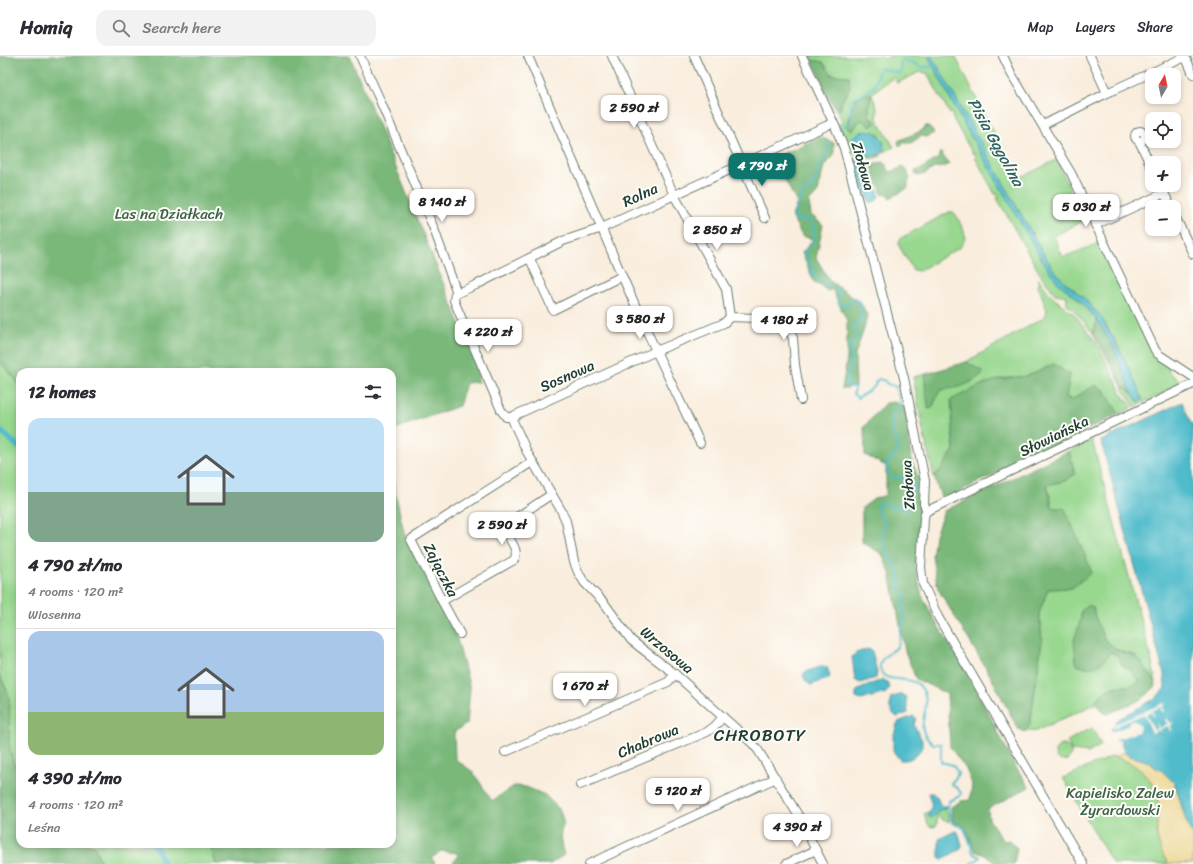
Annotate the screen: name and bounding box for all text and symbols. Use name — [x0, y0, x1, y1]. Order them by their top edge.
search box — [96, 10, 376, 46]
text: Homiq — [20, 11, 72, 44]
text: Search here — [142, 15, 221, 41]
text: Map — [1028, 15, 1053, 40]
text: Layers — [1075, 15, 1115, 40]
text: Share — [1137, 15, 1173, 40]
icon: search — [110, 17, 132, 39]
north arrow — [1145, 68, 1181, 104]
map controls — [1145, 68, 1181, 236]
water label: Pisia Gągolina — [960, 92, 1033, 194]
pin: 2 590 zł — [593, 95, 675, 129]
text: 2 590 zł — [610, 96, 658, 119]
button: locate — [1145, 112, 1181, 148]
street label: Ziołowa — [844, 138, 883, 194]
pin: 4 790 zł — [721, 153, 803, 187]
text: 4 790 zł — [738, 154, 786, 177]
button: + — [1145, 156, 1181, 192]
street label: Rolna — [618, 175, 663, 215]
pin: 8 140 zł — [401, 189, 483, 223]
text: 8 140 zł — [419, 190, 465, 213]
pin: 5 030 zł — [1045, 194, 1127, 228]
text: 5 030 zł — [1062, 195, 1110, 218]
button: − — [1145, 200, 1181, 236]
park label: Las na Działkach — [115, 201, 223, 227]
pin: 2 850 zł — [676, 217, 758, 251]
text: 2 850 zł — [693, 218, 741, 241]
pin: 3 580 zł — [599, 306, 681, 340]
text: 3 580 zł — [616, 307, 664, 330]
pin: 4 180 zł — [743, 307, 825, 341]
text: 4 180 zł — [761, 308, 807, 331]
pin: 4 220 zł — [447, 319, 529, 353]
text: 4 220 zł — [464, 320, 512, 343]
street label: Sosnowa — [535, 352, 599, 400]
text: 12 homes — [28, 377, 96, 407]
icon: filters — [362, 381, 384, 403]
street label: Słowiańska — [1015, 408, 1094, 464]
icon: home — [170, 444, 242, 516]
street label: Ziołowa — [893, 459, 923, 511]
pin: 2 590 zł — [461, 512, 543, 546]
text: 2 590 zł — [478, 513, 526, 536]
street label: Zajączka — [416, 538, 466, 602]
text: 4 790 zł/mo — [28, 550, 122, 580]
text: 4 rooms · 120 m² — [28, 580, 123, 603]
text: Wiosenna — [28, 603, 81, 626]
street label: Wrzosowa — [634, 619, 700, 681]
icon: home — [170, 657, 242, 729]
pin: 1 670 zł — [544, 673, 626, 707]
text: 1 670 zł — [562, 674, 608, 697]
street label: Chabrowa — [613, 716, 683, 766]
district label: CHROBOTY — [714, 720, 807, 750]
text: 4 390 zł/mo — [28, 763, 122, 793]
pin: 5 120 zł — [637, 778, 719, 812]
text: 5 120 zł — [655, 779, 701, 802]
park label: Kapielisko Zalew Żyrardowski — [1066, 780, 1175, 823]
text: 4 rooms · 120 m² — [28, 793, 123, 816]
pin: 4 390 zł — [756, 814, 838, 848]
text: 4 390 zł — [773, 815, 821, 838]
text: Leśna — [28, 816, 60, 839]

